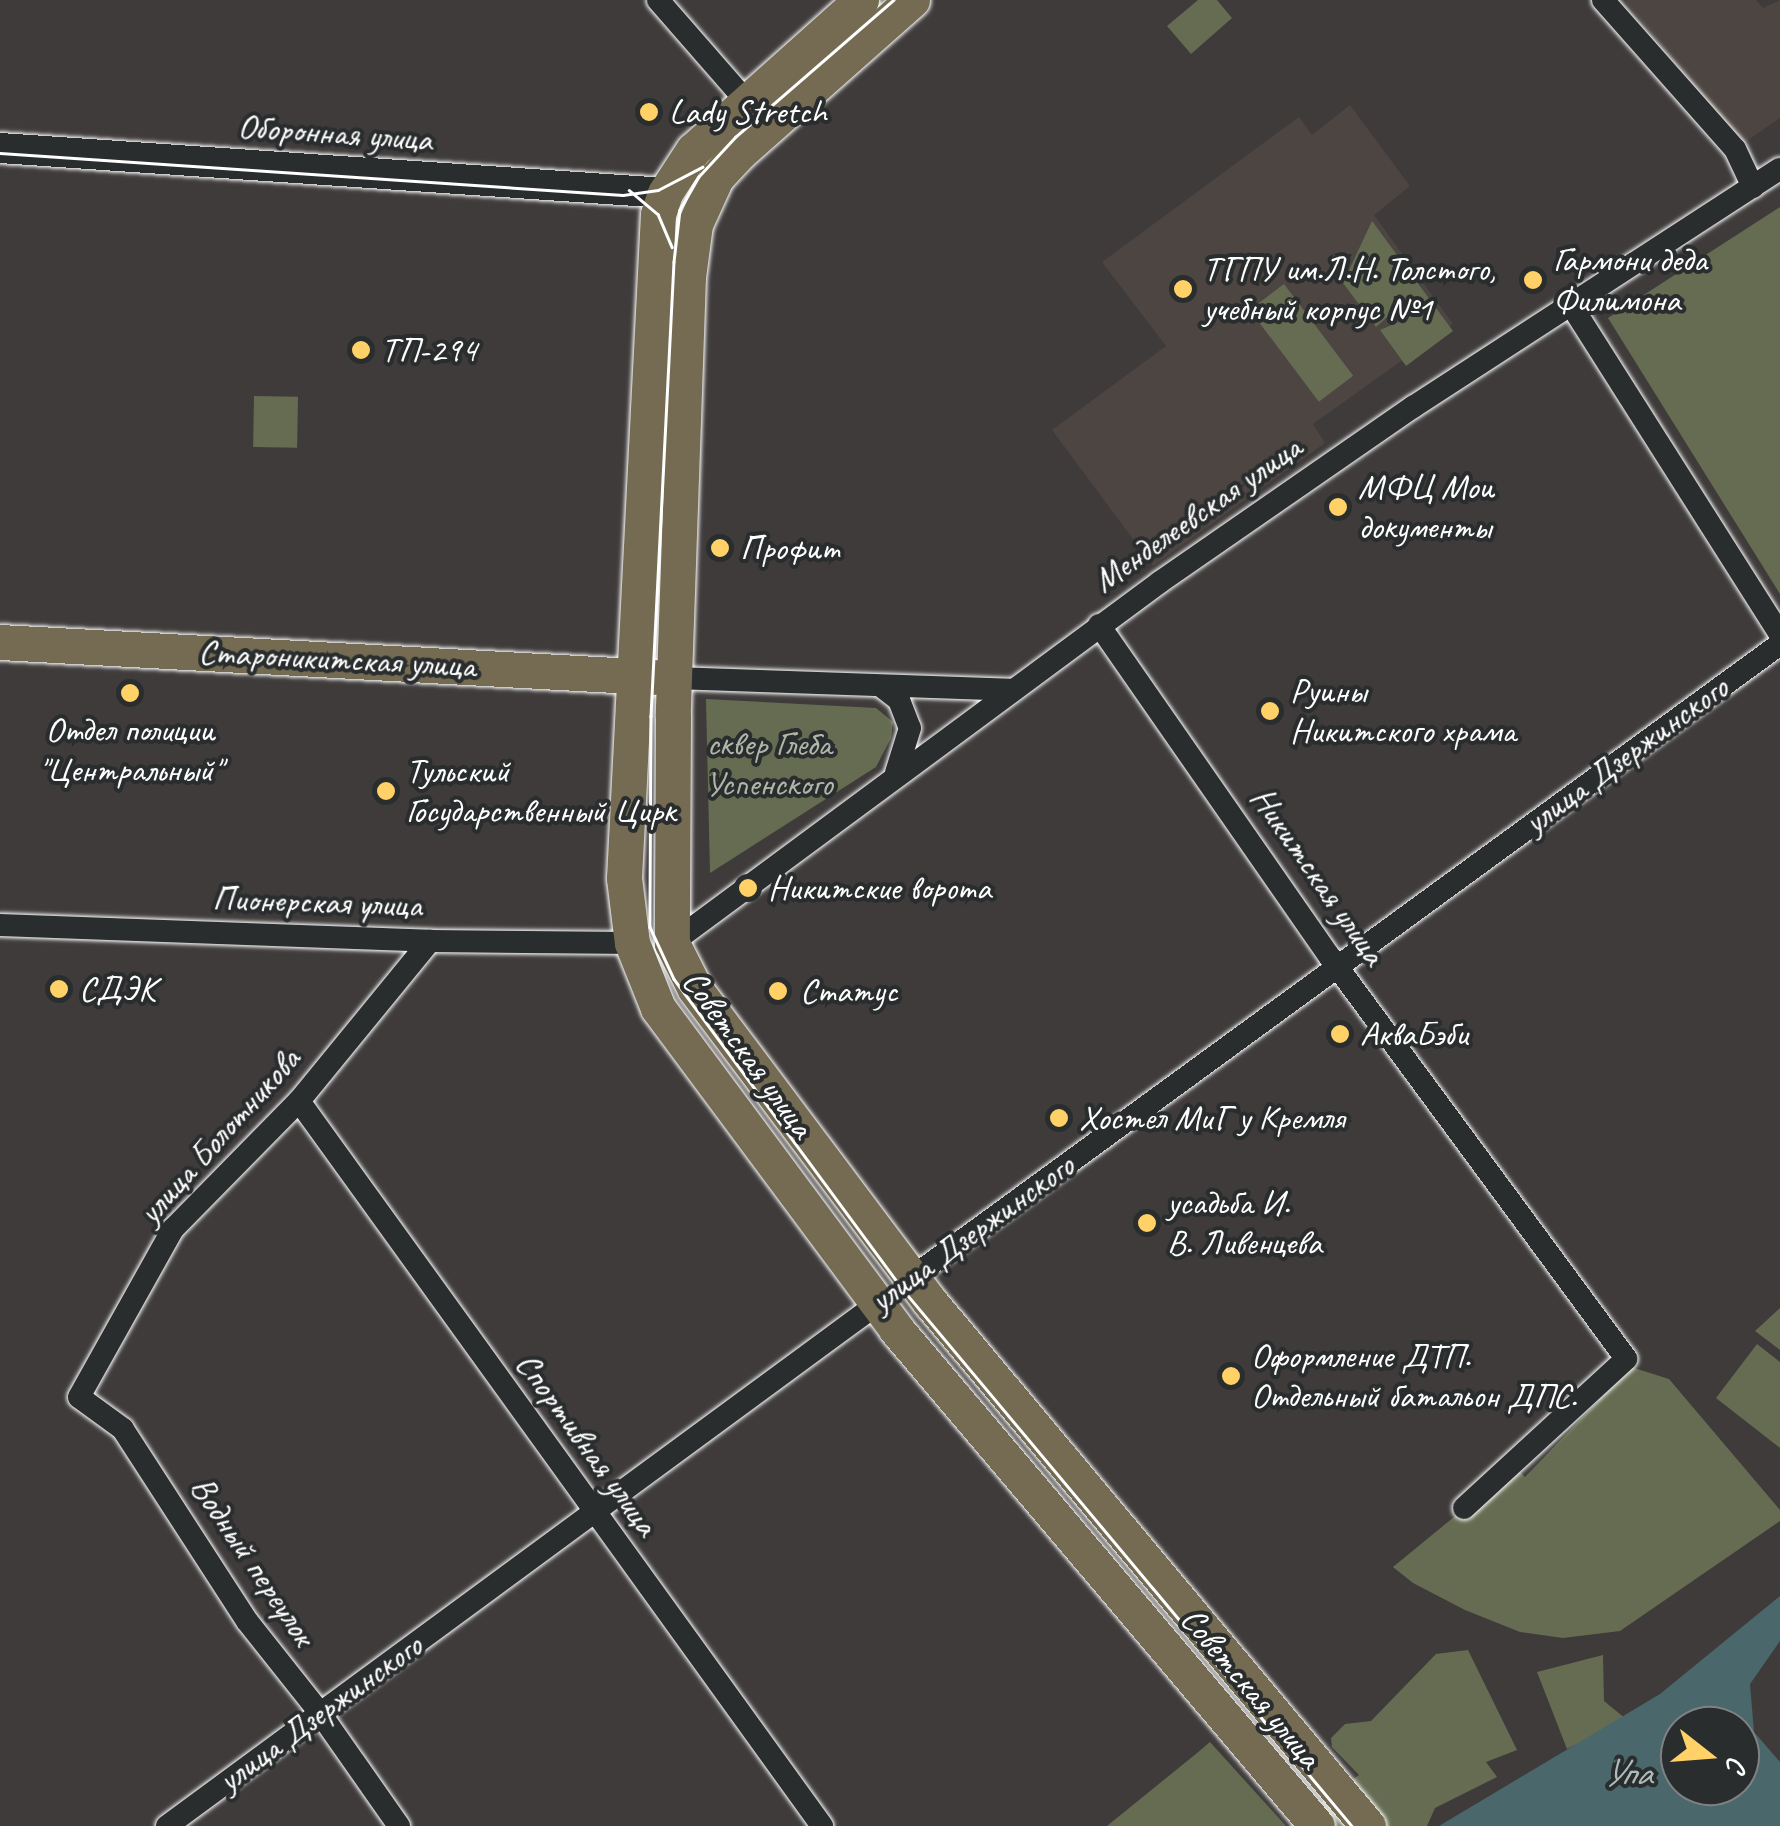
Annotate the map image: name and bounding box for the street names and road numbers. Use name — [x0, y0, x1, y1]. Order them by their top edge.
street label: Оборонная улица — [235, 105, 435, 161]
street label: Менделеевская улица — [1085, 427, 1309, 601]
street label: Староникитская улица — [197, 631, 477, 687]
street label: улица Дзержинского — [1517, 668, 1735, 842]
street label: Никитская улица — [1240, 777, 1396, 975]
street label: Пионерская улица — [210, 877, 424, 927]
street label: Советская улица — [672, 961, 824, 1147]
street label: улица Болотникова — [127, 1037, 311, 1235]
street label: улица Дзержинского — [863, 1146, 1081, 1320]
street label: Спортивная улица — [506, 1343, 668, 1545]
street label: Водный переулок — [181, 1468, 325, 1654]
street label: Советская улица — [1170, 1598, 1332, 1778]
street label: улица Дзержинского — [211, 1626, 429, 1800]

